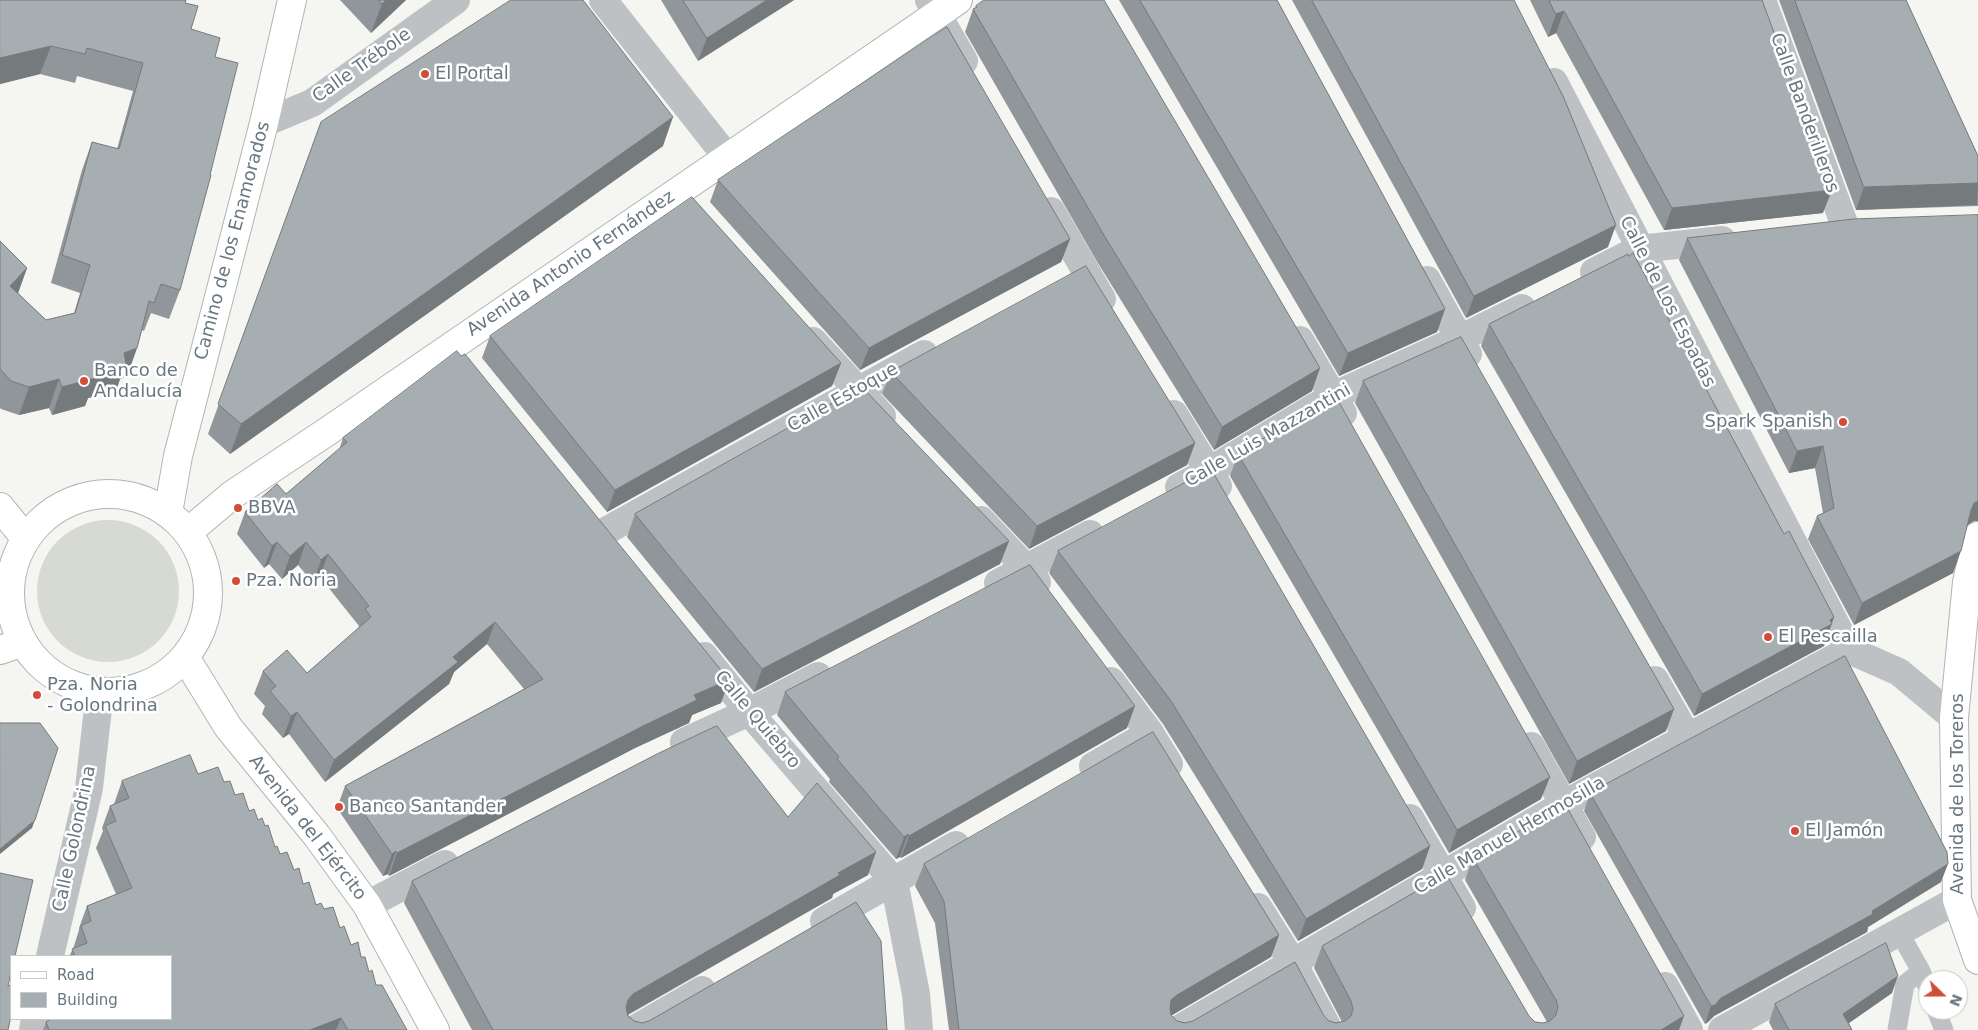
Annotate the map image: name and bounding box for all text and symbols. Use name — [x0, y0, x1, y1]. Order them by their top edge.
street label: Calle Trébole — [309, 24, 415, 108]
street label: Calle Banderilleros — [1765, 30, 1843, 196]
place label: El Portal — [435, 63, 509, 85]
marker: El Portal — [419, 68, 431, 80]
street label: Camino de los Enamorados — [191, 119, 275, 363]
street label: Avenida Antonio Fernández — [463, 186, 679, 342]
street label: Calle de Los Espadas — [1614, 213, 1720, 391]
street label: Calle Estoque — [784, 359, 902, 437]
place label: Banco de Andalucía — [94, 360, 183, 402]
marker: Banco de Andalucía — [78, 375, 90, 387]
street label: Calle Luis Mazzantini — [1181, 380, 1355, 492]
place label: Spark Spanish — [1704, 411, 1833, 433]
marker: Spark Spanish — [1837, 416, 1849, 428]
place label: BBVA — [248, 497, 296, 519]
marker: BBVA — [232, 502, 244, 514]
place label: Pza. Noria — [246, 570, 337, 592]
marker: Pza. Noria — [230, 575, 242, 587]
place label: El Pescailla — [1778, 626, 1878, 648]
marker: El Pescailla — [1762, 631, 1774, 643]
street label: Calle Quiebro — [710, 667, 804, 773]
place label: Pza. Noria - Golondrina — [47, 674, 158, 716]
marker: Pza. Noria - Golondrina — [31, 689, 43, 701]
street label: Avenida de los Toreros — [1947, 693, 1969, 895]
street label: Avenida del Ejército — [244, 751, 370, 905]
street label: Calle Golondrina — [49, 764, 101, 914]
street label: Calle Manuel Hermosilla — [1411, 772, 1609, 900]
place label: Banco Santander — [349, 796, 504, 818]
marker: Banco Santander — [333, 801, 345, 813]
place label: El Jamón — [1805, 820, 1883, 842]
marker: El Jamón — [1789, 825, 1801, 837]
legend — [10, 955, 172, 1020]
text: Road — [57, 966, 95, 984]
north arrow — [1918, 970, 1968, 1020]
text: Building — [57, 991, 118, 1009]
text: N — [1946, 992, 1966, 1009]

